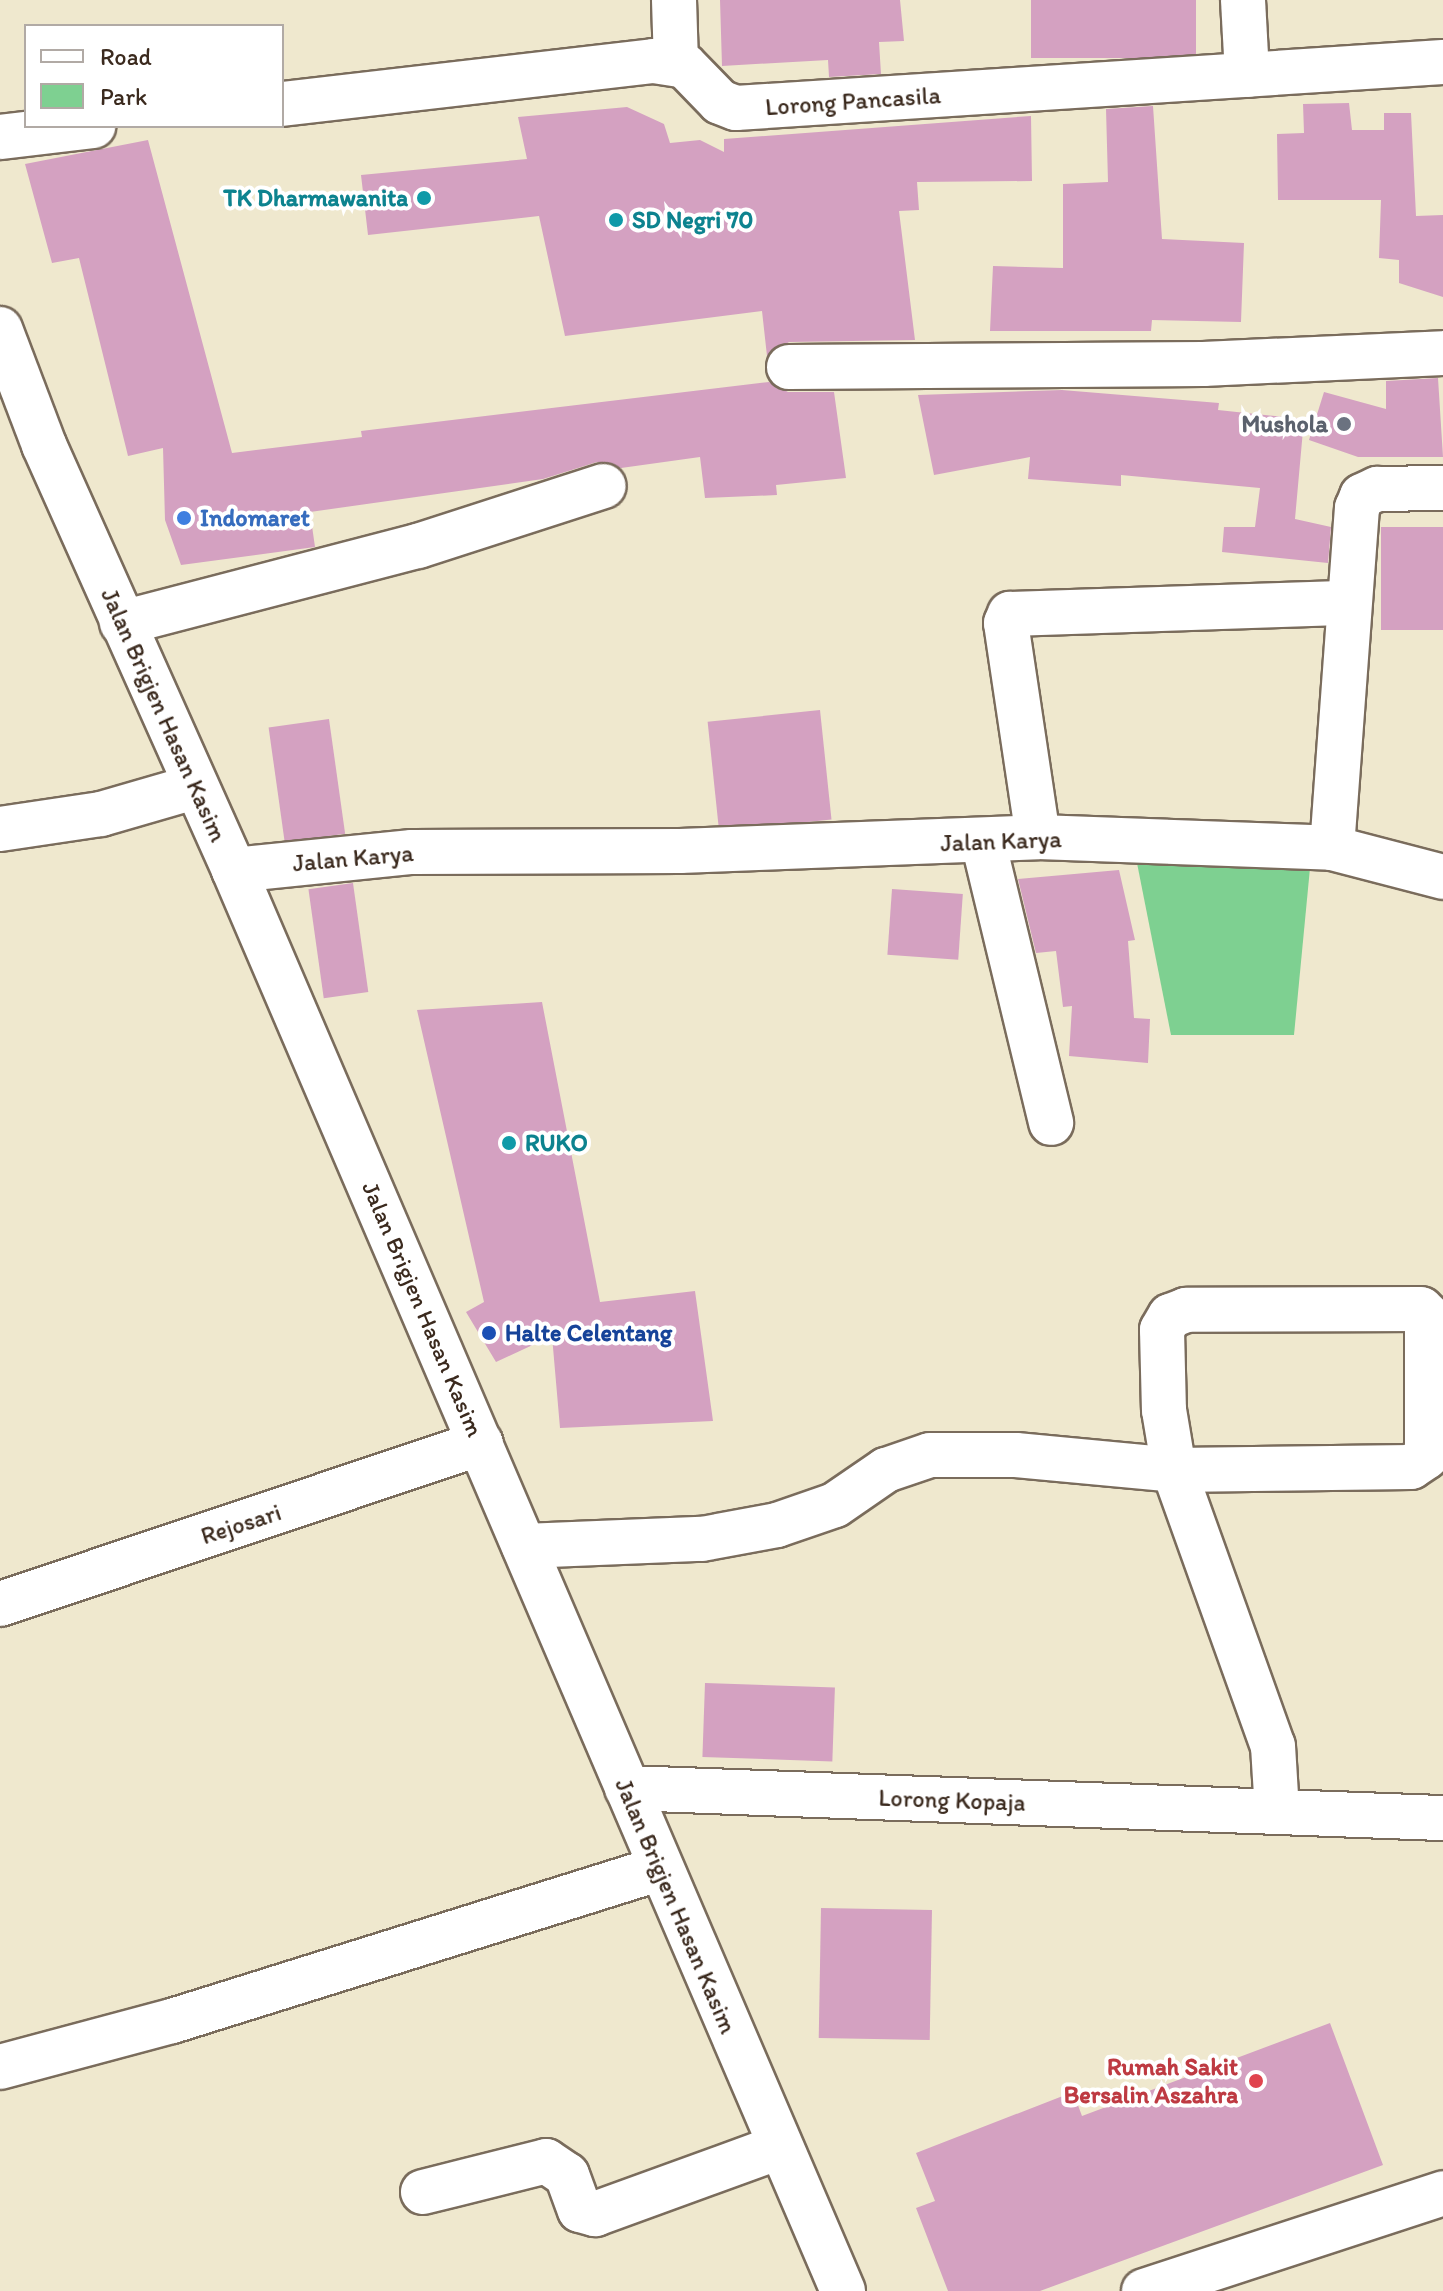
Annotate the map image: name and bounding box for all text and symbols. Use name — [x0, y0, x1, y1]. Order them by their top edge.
legend — [24, 24, 284, 128]
text: Road — [100, 42, 152, 71]
street label: Lorong Pancasila — [765, 81, 941, 121]
text: Park — [100, 82, 147, 111]
place label: TK Dharmawanita — [223, 184, 408, 212]
marker: TK Dharmawanita — [415, 189, 433, 207]
place label: SD Negri 70 — [632, 206, 753, 234]
marker: SD Negri 70 — [607, 211, 625, 229]
place label: Mushola — [1241, 410, 1328, 438]
marker: Mushola — [1335, 415, 1353, 433]
place label: Indomaret — [200, 504, 310, 532]
marker: Indomaret — [175, 509, 193, 527]
street label: Jalan Brigjen Hasan Kasim — [95, 584, 233, 846]
street label: Jalan Karya — [940, 824, 1062, 858]
street label: Jalan Karya — [292, 838, 414, 878]
place label: RUKO — [525, 1129, 588, 1157]
marker: RUKO — [500, 1134, 518, 1152]
street label: Jalan Brigjen Hasan Kasim — [356, 1177, 490, 1441]
place label: Halte Celentang — [505, 1319, 672, 1347]
marker: Halte Celentang — [480, 1324, 498, 1342]
street label: Rejosari — [197, 1498, 285, 1550]
street label: Jalan Brigjen Hasan Kasim — [609, 1774, 743, 2038]
street label: Lorong Kopaja — [878, 1783, 1026, 1817]
place label: Rumah Sakit Bersalin Aszahra — [1064, 2053, 1238, 2109]
marker: Rumah Sakit Bersalin Aszahra — [1245, 2070, 1267, 2092]

